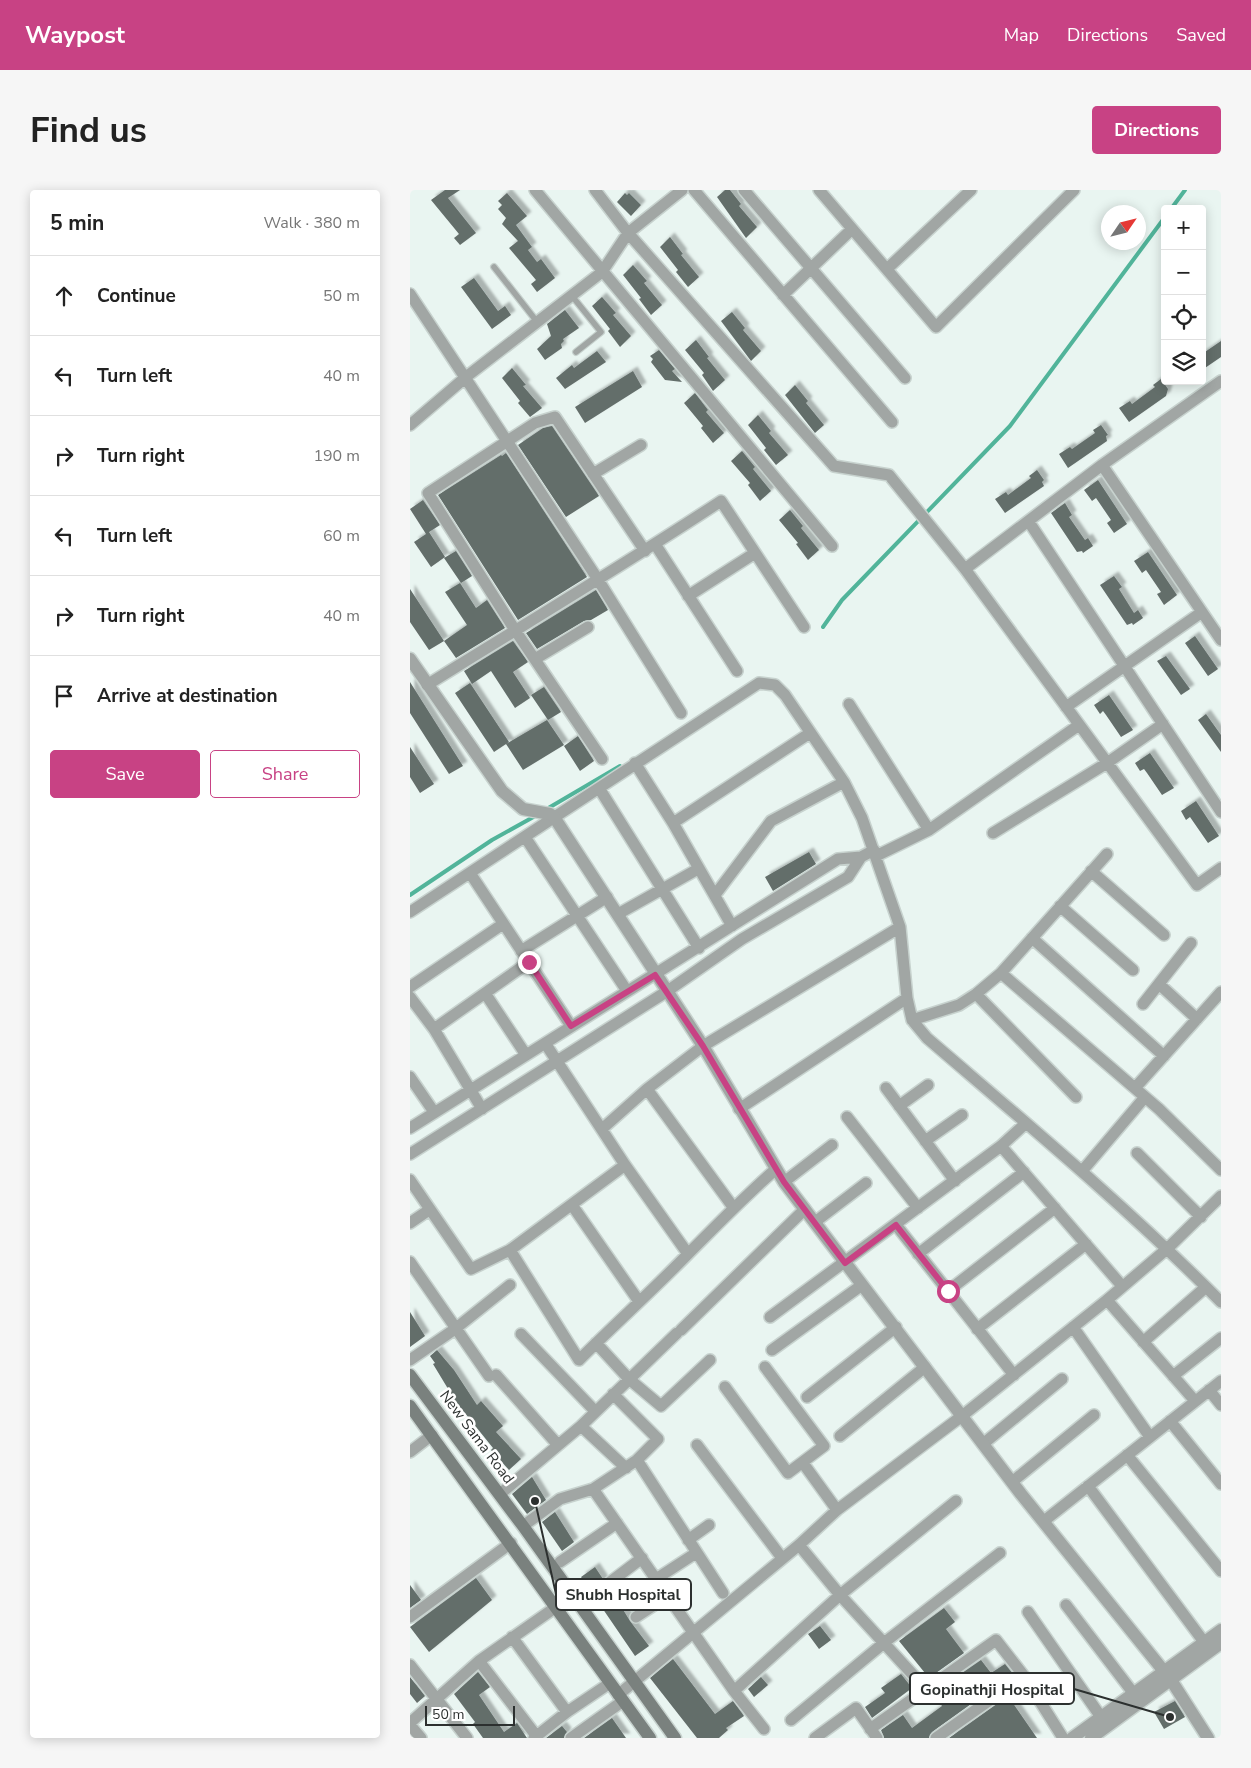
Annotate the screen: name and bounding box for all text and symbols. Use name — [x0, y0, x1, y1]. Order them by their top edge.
text: Waypost — [25, 19, 125, 51]
text: Map — [1004, 23, 1039, 47]
text: Directions — [1067, 23, 1148, 47]
text: Saved — [1176, 23, 1226, 47]
button: Directions — [1092, 106, 1221, 154]
text: Find us — [30, 107, 147, 154]
north arrow — [1101, 205, 1146, 250]
map controls — [1161, 205, 1206, 385]
button: + — [1161, 205, 1206, 250]
text: 5 min — [50, 209, 104, 237]
text: Walk · 380 m — [264, 212, 360, 234]
button: − — [1161, 250, 1206, 295]
icon: ahead — [50, 282, 78, 310]
text: Continue — [97, 283, 176, 309]
text: 50 m — [323, 285, 360, 307]
button: locate — [1161, 295, 1206, 340]
button: layers — [1161, 340, 1206, 385]
icon: left — [50, 362, 78, 390]
text: Turn left — [97, 363, 172, 389]
text: 40 m — [323, 365, 360, 387]
icon: right — [50, 442, 78, 470]
text: Turn right — [97, 443, 184, 469]
text: 190 m — [313, 445, 360, 467]
icon: left — [50, 522, 78, 550]
text: Turn left — [97, 523, 172, 549]
text: 60 m — [323, 525, 360, 547]
icon: right — [50, 602, 78, 630]
text: Turn right — [97, 603, 184, 629]
text: 40 m — [323, 605, 360, 627]
icon: arrive — [50, 682, 78, 710]
text: Arrive at destination — [97, 683, 278, 709]
button: Save — [50, 750, 200, 798]
button: Share — [210, 750, 360, 798]
route end — [518, 951, 541, 974]
route start — [937, 1280, 960, 1303]
street label: New Sama Road — [435, 1386, 519, 1488]
callout: Shubh Hospital — [556, 1579, 691, 1610]
text: Shubh Hospital — [565, 1584, 681, 1606]
callout: Gopinathji Hospital — [910, 1673, 1074, 1704]
text: Gopinathji Hospital — [920, 1679, 1064, 1701]
scale bar — [425, 1703, 515, 1726]
text: 50 m — [432, 1705, 464, 1724]

